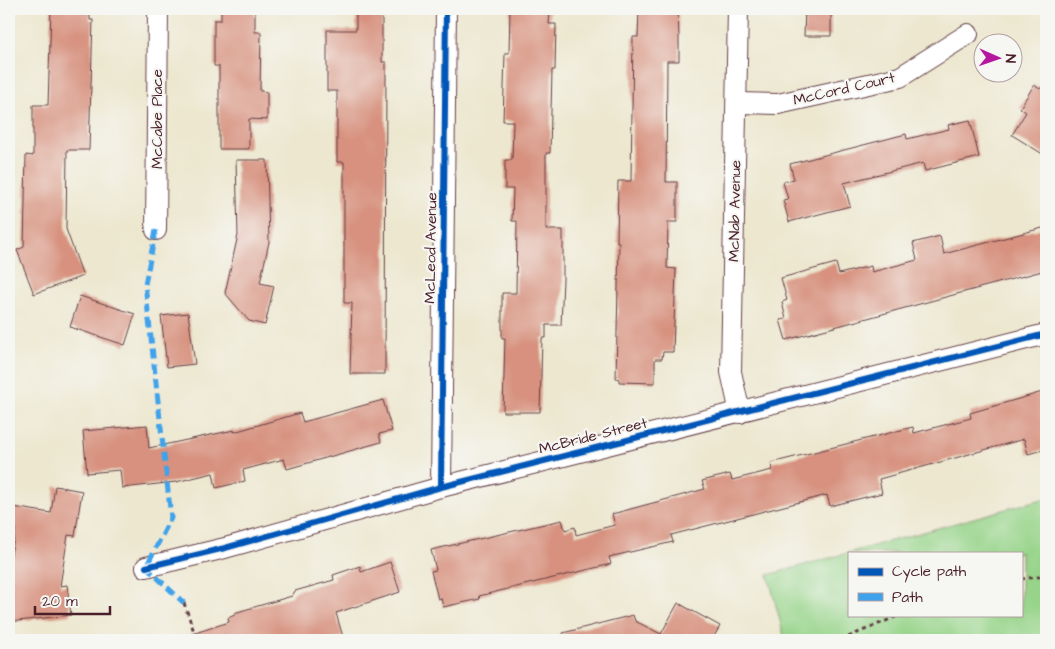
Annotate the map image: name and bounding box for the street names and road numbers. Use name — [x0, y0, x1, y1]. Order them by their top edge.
street label: McCord Court — [791, 67, 897, 111]
street label: McCabe Place — [147, 69, 168, 169]
street label: McNab Avenue — [724, 160, 746, 262]
street label: McLeod Avenue — [420, 192, 442, 304]
street label: McBride Street — [537, 412, 649, 460]

